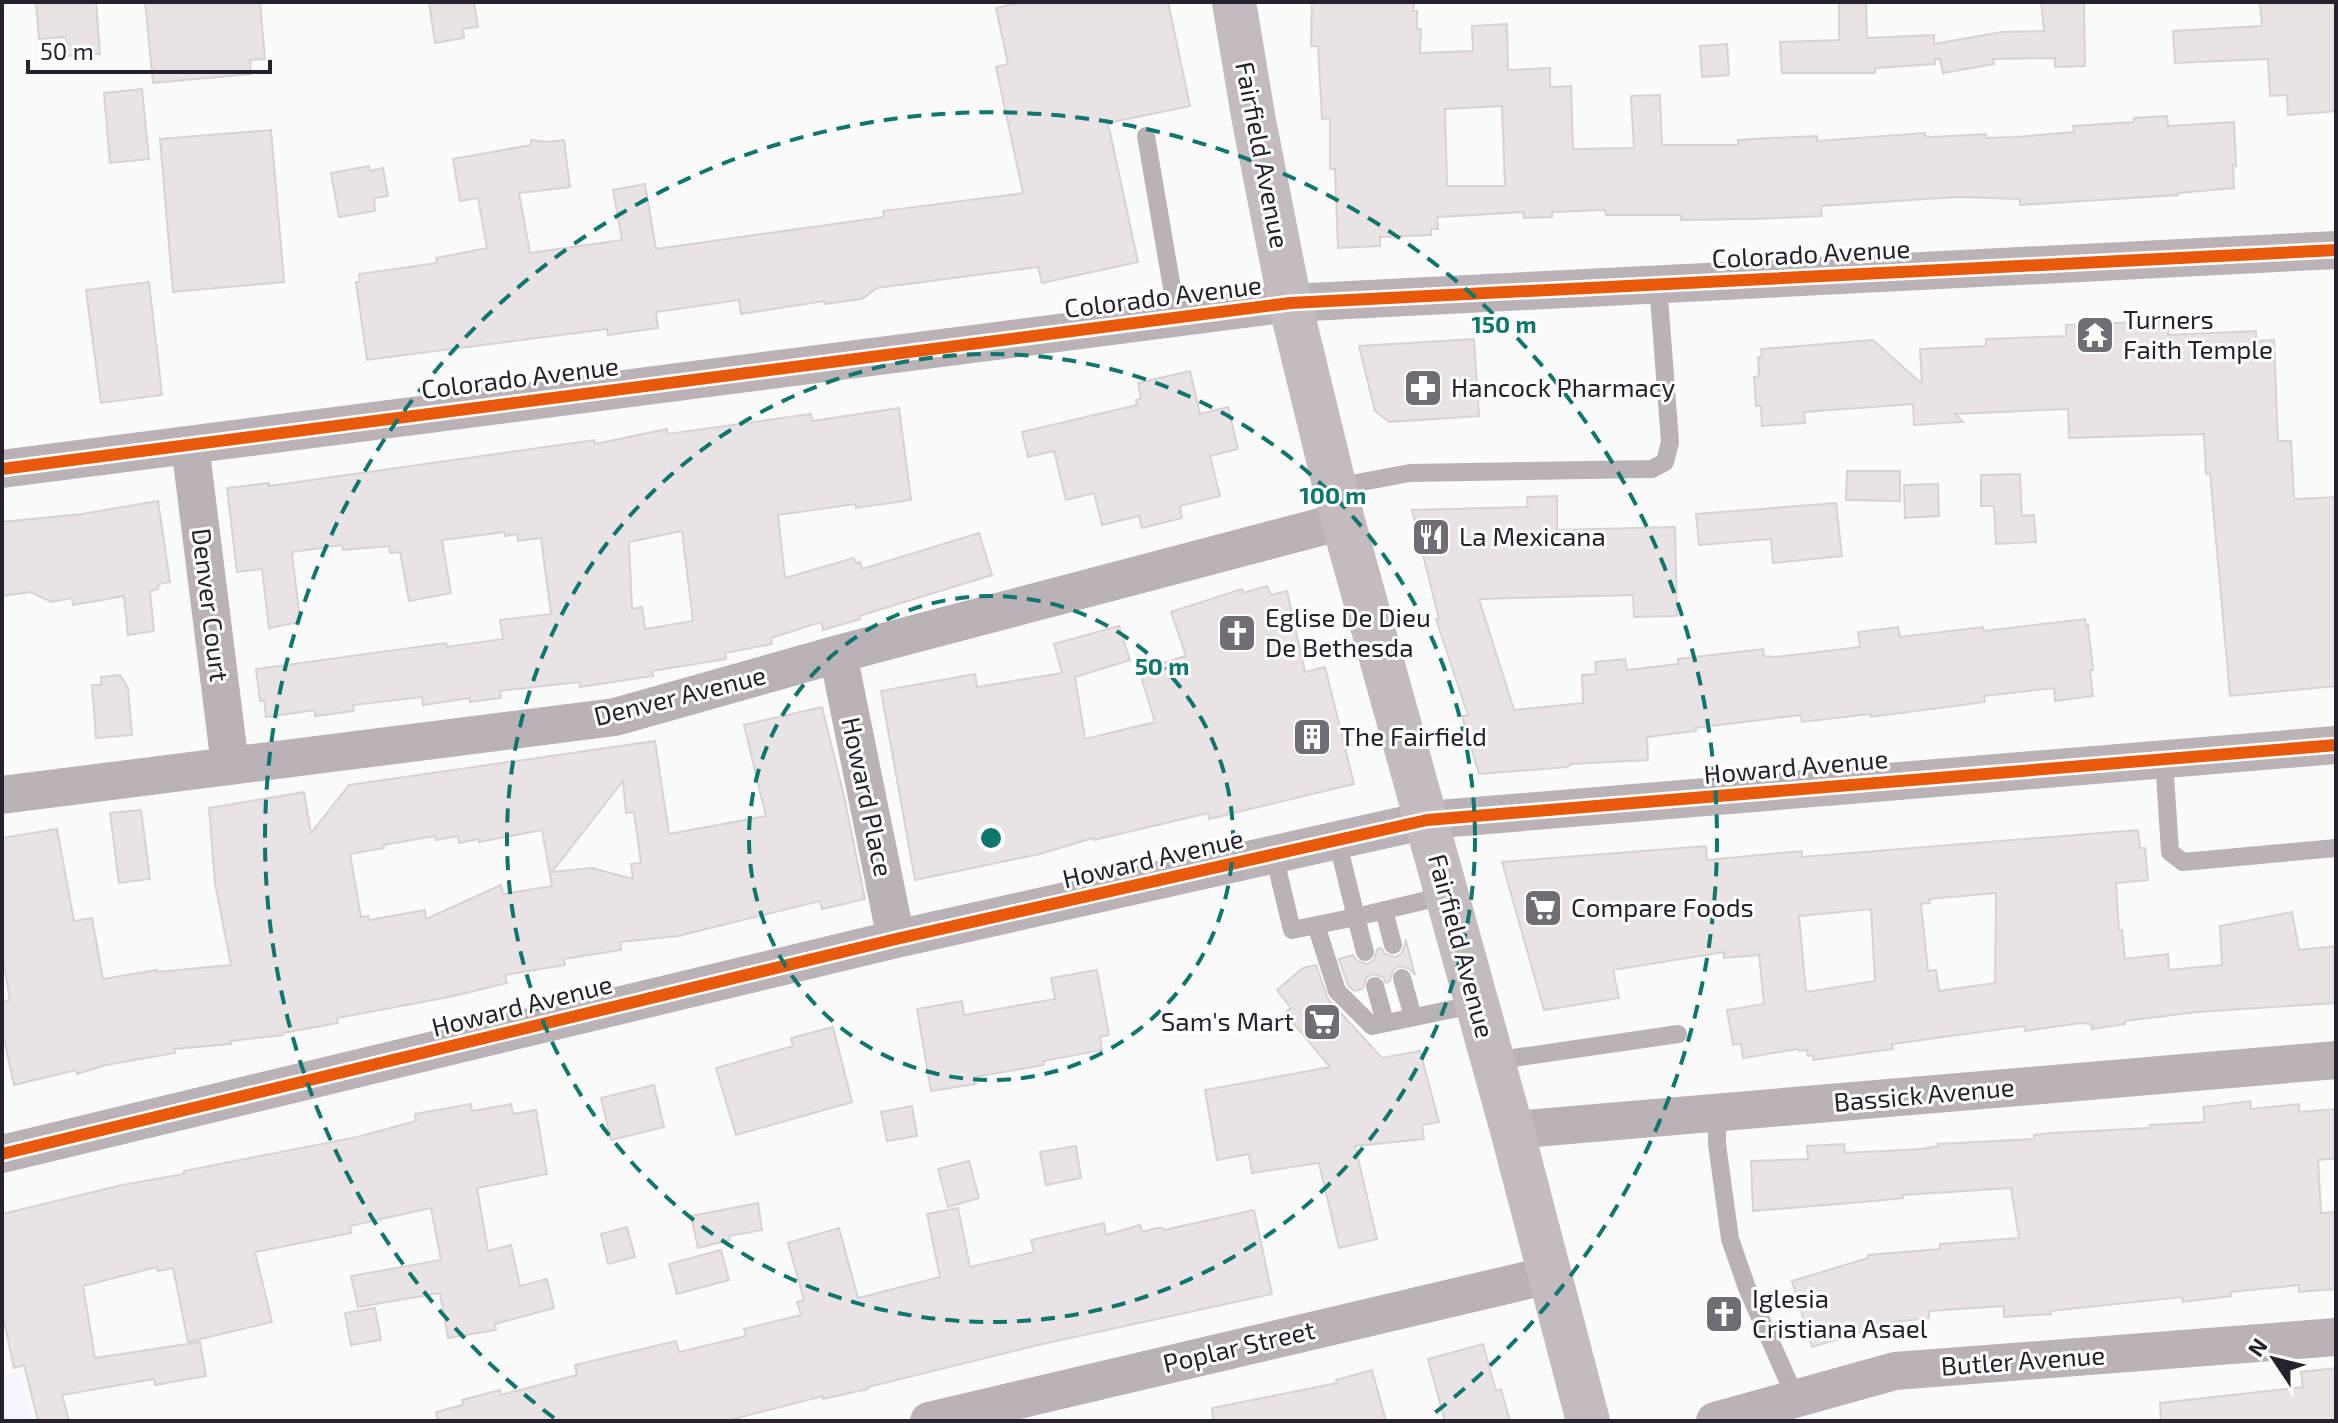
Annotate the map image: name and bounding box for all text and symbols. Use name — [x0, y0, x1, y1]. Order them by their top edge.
scale bar — [28, 24, 270, 74]
text: 50 m — [40, 36, 94, 65]
street label: Fairfield Avenue — [1230, 59, 1297, 251]
street label: Colorado Avenue — [1711, 232, 1911, 273]
street label: Colorado Avenue — [1062, 268, 1263, 323]
place label: Turners Faith Temple — [2123, 303, 2273, 364]
text: 150 m — [1471, 309, 1537, 338]
temple icon: Turners Faith Temple — [2074, 314, 2116, 356]
street label: Colorado Avenue — [419, 349, 620, 404]
pharmacy icon: Hancock Pharmacy — [1402, 367, 1444, 409]
place label: Hancock Pharmacy — [1451, 371, 1675, 402]
text: 100 m — [1300, 480, 1366, 509]
restaurant icon: La Mexicana — [1410, 516, 1452, 558]
place label: La Mexicana — [1459, 520, 1606, 551]
street label: Denver Court — [187, 526, 236, 683]
place label: Eglise De Dieu De Bethesda — [1265, 601, 1431, 662]
church icon: Eglise De Dieu De Bethesda — [1216, 612, 1258, 654]
text: 50 m — [1135, 651, 1189, 680]
street label: Denver Avenue — [590, 658, 769, 731]
street label: Howard Place — [836, 714, 901, 879]
building icon: The Fairfield — [1291, 716, 1333, 758]
place label: The Fairfield — [1340, 720, 1487, 751]
street label: Howard Avenue — [1702, 742, 1889, 789]
street label: Howard Avenue — [1059, 822, 1246, 893]
centre of rings — [977, 824, 1005, 852]
street label: Fairfield Avenue — [1423, 850, 1502, 1041]
supermarket icon: Compare Foods — [1522, 887, 1564, 929]
place label: Compare Foods — [1571, 891, 1754, 922]
street label: Howard Avenue — [428, 967, 615, 1042]
supermarket icon: Sam's Mart — [1301, 1001, 1343, 1043]
place label: Sam's Mart — [1161, 1005, 1294, 1036]
street label: Bassick Avenue — [1832, 1070, 2016, 1117]
place label: Iglesia Cristiana Asael — [1752, 1282, 1928, 1343]
church icon: Iglesia Cristiana Asael — [1703, 1293, 1745, 1335]
street label: Poplar Street — [1160, 1313, 1318, 1378]
north arrow — [2234, 1319, 2314, 1399]
text: N — [2242, 1333, 2272, 1361]
street label: Butler Avenue — [1940, 1338, 2106, 1381]

